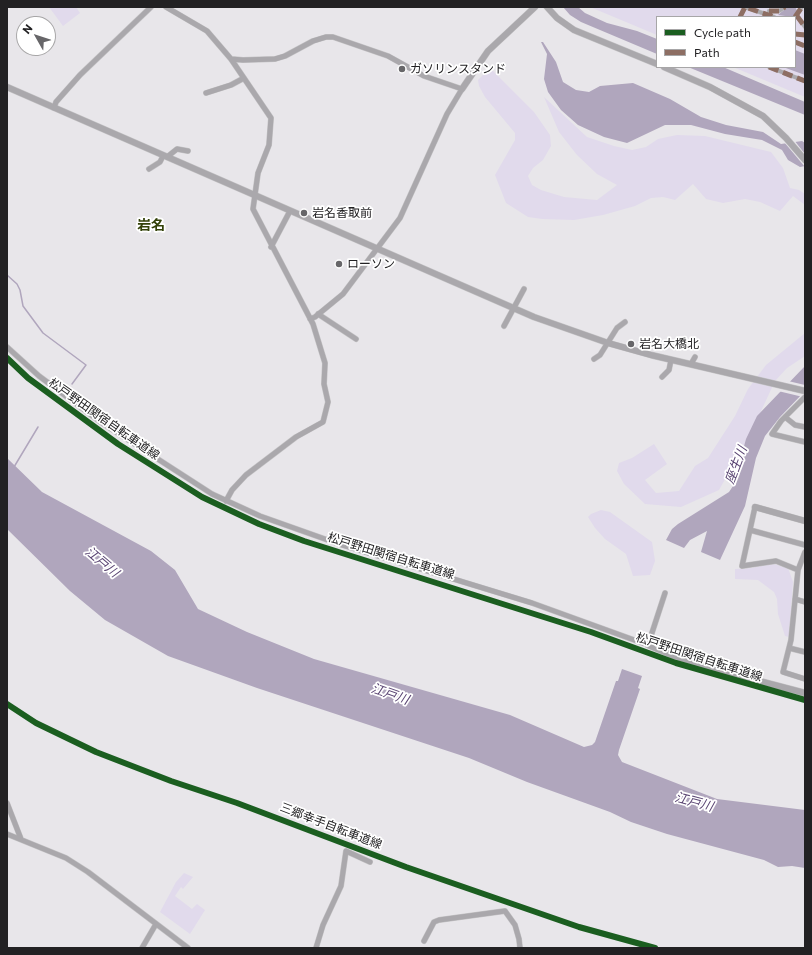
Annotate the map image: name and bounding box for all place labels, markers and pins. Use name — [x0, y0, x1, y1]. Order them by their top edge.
place label: ガソリンスタンド — [410, 62, 506, 76]
marker: ガソリンスタンド — [397, 64, 407, 74]
place label: 岩名香取前 — [312, 206, 372, 220]
marker: 岩名香取前 — [299, 208, 309, 218]
place label: ローソン — [347, 257, 395, 271]
marker: ローソン — [334, 259, 344, 269]
place label: 岩名大橋北 — [639, 337, 699, 351]
marker: 岩名大橋北 — [626, 339, 636, 349]

